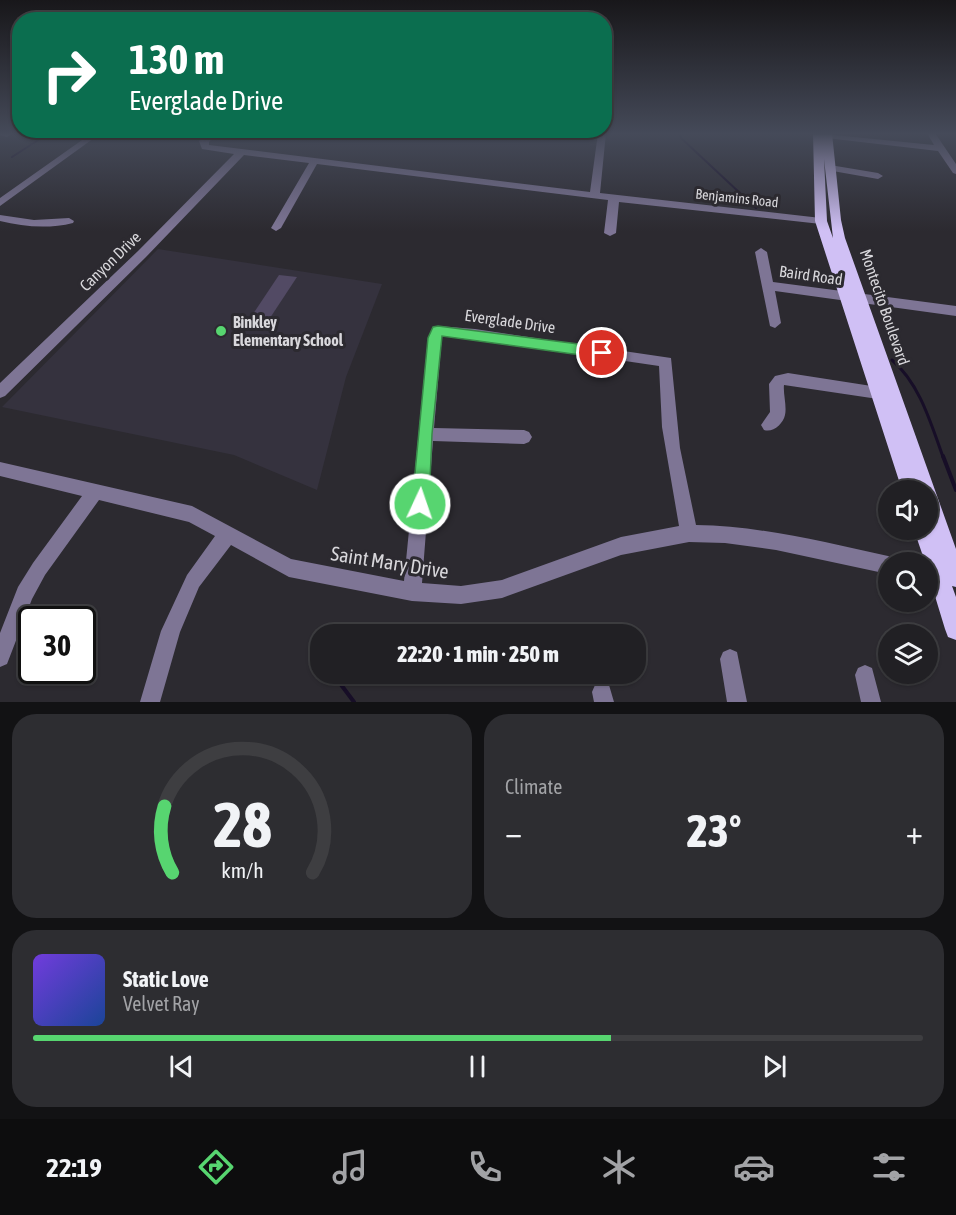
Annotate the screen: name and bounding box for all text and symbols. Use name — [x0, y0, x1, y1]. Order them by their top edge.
text: 130 m — [129, 35, 224, 83]
icon: right — [30, 36, 108, 114]
text: Everglade Drive — [129, 85, 283, 116]
street label: Benjamins Road — [695, 186, 779, 210]
street label: Canyon Drive — [76, 228, 145, 295]
street label: Montecito Boulevard — [857, 247, 913, 367]
street label: Baird Road — [778, 262, 844, 288]
street label: Everglade Drive — [463, 306, 557, 337]
place label: Binkley Elementary School — [233, 313, 344, 349]
marker: Binkley Elementary School — [214, 324, 228, 338]
pin — [576, 327, 627, 378]
icon: arrive — [585, 336, 618, 369]
position arrow — [388, 472, 452, 536]
map controls — [878, 480, 938, 684]
button: sound — [878, 480, 938, 540]
street label: Saint Mary Drive — [329, 541, 451, 583]
button: search — [878, 552, 938, 612]
speed limit sign: 30 — [18, 606, 96, 684]
button: layers — [878, 624, 938, 684]
text: 22:20 · 1 min · 250 m — [397, 641, 559, 667]
text: Climate — [505, 775, 562, 798]
text: 28 — [213, 789, 271, 860]
text: 23° — [687, 805, 741, 857]
text: − — [505, 813, 522, 851]
text: + — [906, 813, 923, 851]
text: km/h — [221, 858, 263, 883]
text: Static Love — [123, 966, 209, 992]
text: Velvet Ray — [123, 992, 200, 1015]
icon: previous — [165, 1050, 198, 1083]
icon: pause — [461, 1050, 494, 1083]
icon: next — [758, 1050, 791, 1083]
icon: directions — [195, 1146, 237, 1188]
icon: music — [329, 1146, 371, 1188]
icon: phone — [464, 1146, 506, 1188]
icon: climate — [598, 1146, 640, 1188]
icon: car — [733, 1146, 775, 1188]
icon: filters — [868, 1146, 910, 1188]
text: 22:19 — [46, 1152, 102, 1183]

